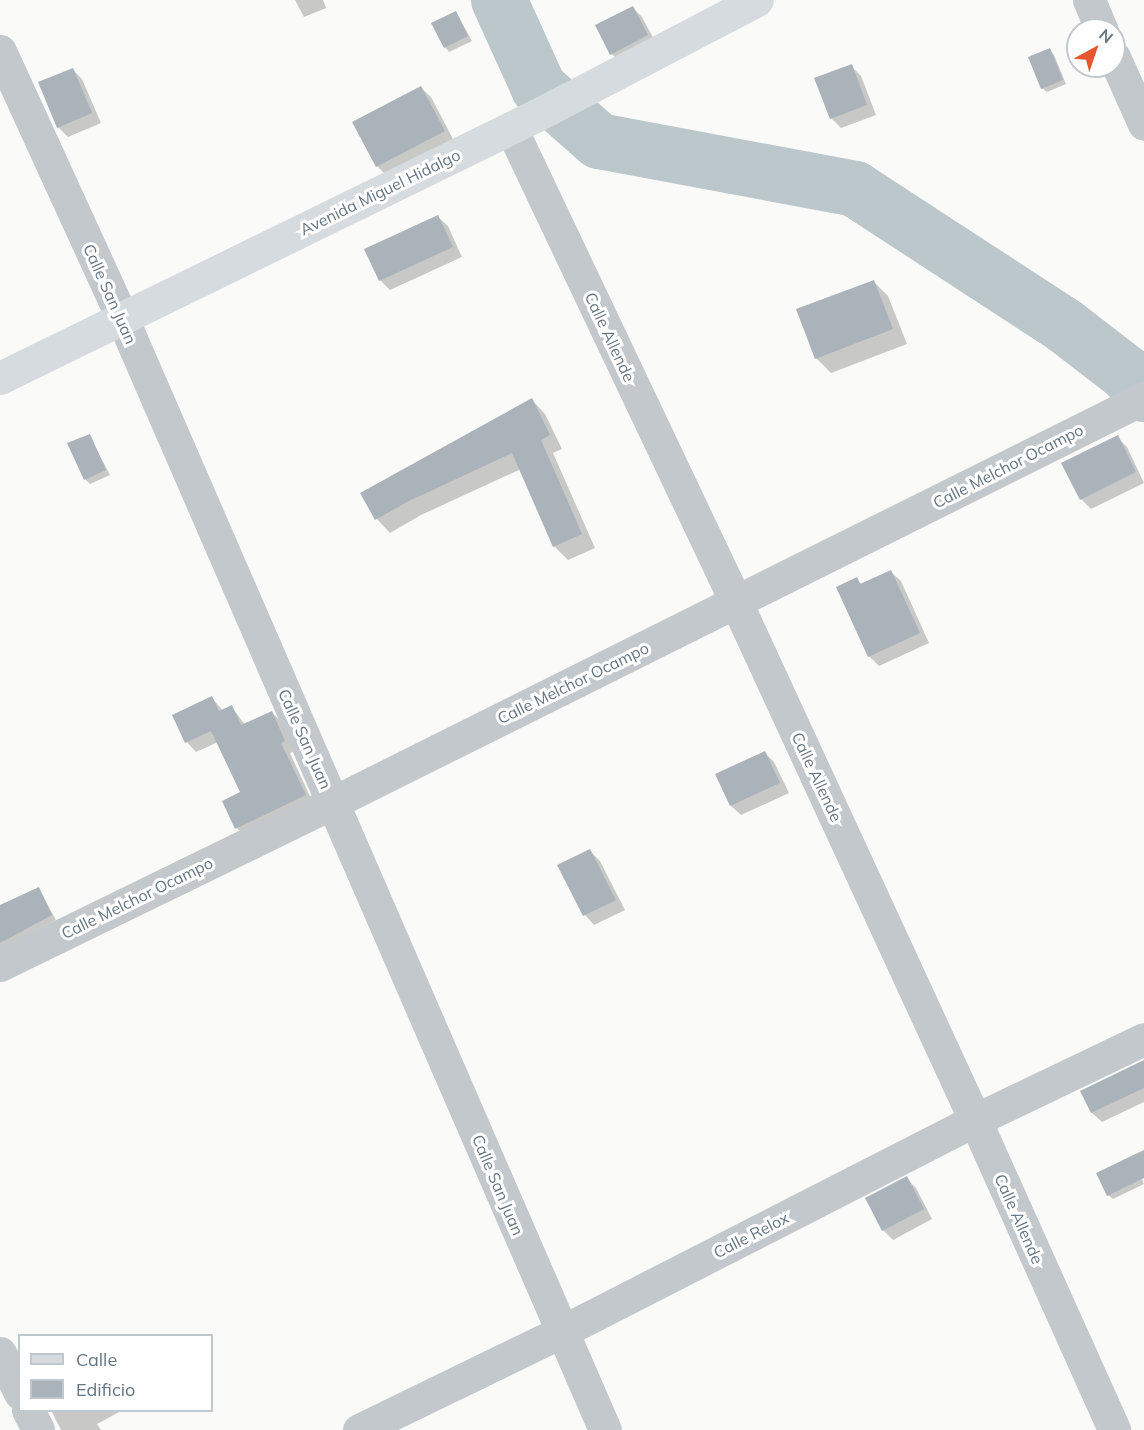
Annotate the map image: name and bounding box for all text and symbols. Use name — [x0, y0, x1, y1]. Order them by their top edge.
north arrow — [1066, 18, 1126, 78]
text: N — [1095, 24, 1117, 47]
street label: Avenida Miguel Hidalgo — [297, 145, 463, 239]
street label: Calle San Juan — [79, 241, 141, 347]
street label: Calle Allende — [581, 289, 639, 385]
street label: Calle Melchor Ocampo — [930, 420, 1086, 512]
street label: Calle Melchor Ocampo — [494, 638, 652, 728]
street label: Calle San Juan — [274, 686, 336, 792]
street label: Calle Allende — [788, 729, 846, 825]
street label: Calle Melchor Ocampo — [58, 853, 216, 943]
street label: Calle San Juan — [468, 1132, 528, 1238]
street label: Calle Allende — [991, 1171, 1047, 1267]
street label: Calle Relox — [710, 1208, 792, 1262]
legend — [18, 1334, 213, 1412]
text: Calle — [76, 1348, 117, 1371]
text: Edificio — [76, 1378, 135, 1401]

